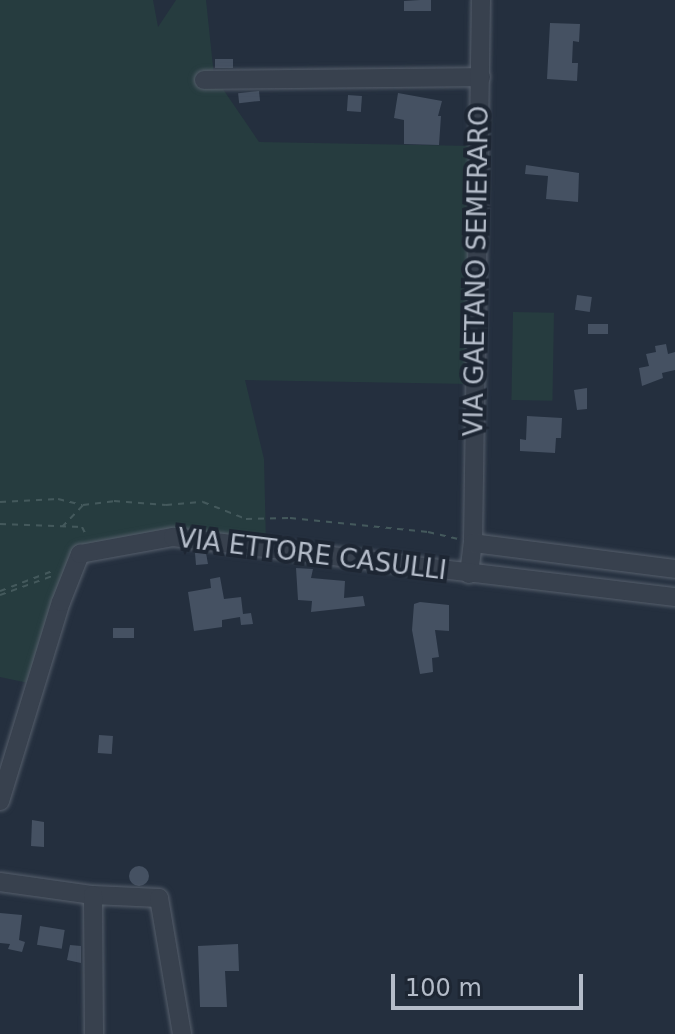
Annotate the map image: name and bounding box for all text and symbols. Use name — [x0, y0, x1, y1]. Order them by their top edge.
street label: VIA GAETANO SEMERARO — [459, 105, 495, 437]
street label: VIA ETTORE CASULLI — [176, 523, 448, 587]
scale bar — [395, 958, 587, 1008]
text: 100 m — [405, 974, 482, 1002]

